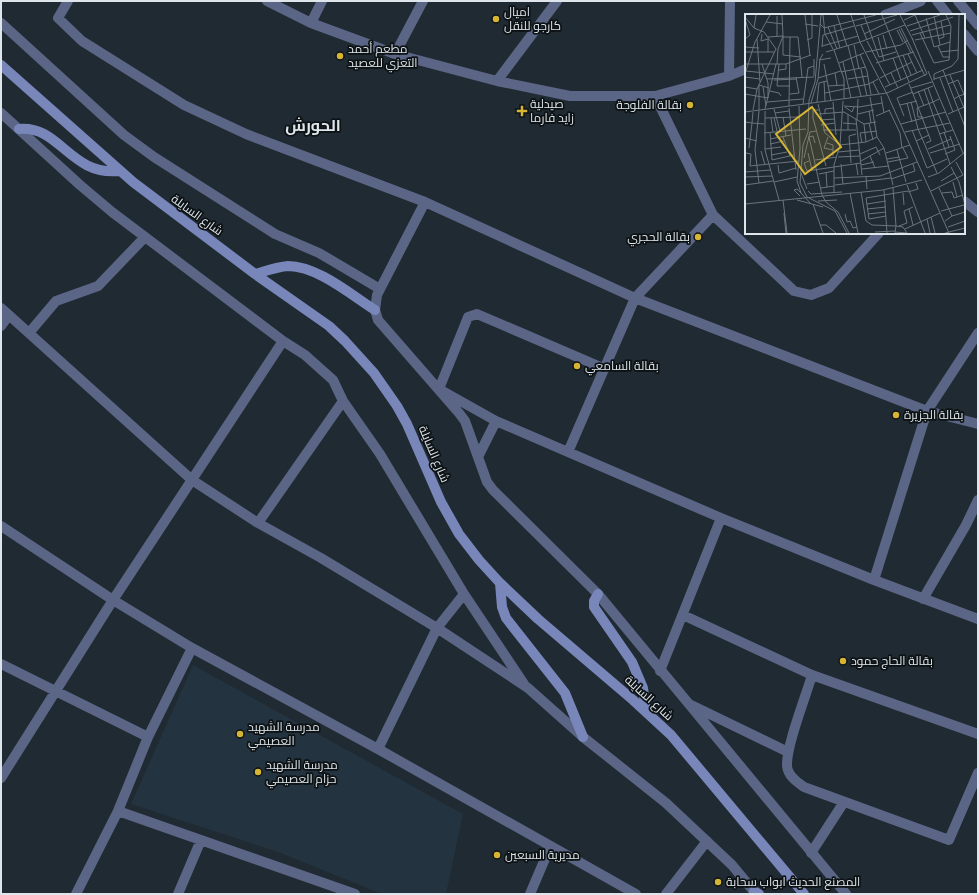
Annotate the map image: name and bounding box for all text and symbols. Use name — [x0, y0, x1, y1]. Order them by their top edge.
place label: اميال كارجو للنقل — [504, 4, 561, 34]
marker: اميال كارجو للنقل — [491, 14, 501, 24]
inset map — [745, 14, 965, 234]
place label: مطعم أحمد التعزي للعصيد — [348, 41, 418, 73]
marker: مطعم أحمد التعزي للعصيد — [335, 51, 345, 61]
place label: صيدلية زايد فارما — [530, 96, 574, 126]
place label: بقالة الفلوجة — [616, 97, 682, 113]
marker: بقالة الفلوجة — [685, 100, 695, 110]
marker: صيدلية زايد فارما — [517, 106, 527, 116]
district label: الحورش — [285, 114, 341, 136]
street label: شارع السايلة — [168, 191, 226, 239]
place label: بقالة الحجري — [627, 229, 690, 247]
marker: بقالة الحجري — [693, 232, 703, 242]
place label: بقالة السامعي — [585, 358, 659, 376]
marker: بقالة السامعي — [572, 361, 582, 371]
place label: بقالة الجزيرة — [904, 407, 964, 423]
marker: بقالة الجزيرة — [891, 410, 901, 420]
street label: شارع السايلة — [415, 423, 453, 485]
place label: بقالة الحاج حمود — [851, 653, 933, 669]
marker: بقالة الحاج حمود — [838, 656, 848, 666]
street label: شارع السايلة — [621, 672, 677, 724]
place label: مدرسة الشهيد العصيمي — [248, 719, 320, 751]
marker: مدرسة الشهيد العصيمي — [235, 729, 245, 739]
place label: مدرسة الشهيد حزام العصيمي — [266, 757, 338, 789]
marker: مدرسة الشهيد حزام العصيمي — [253, 767, 263, 777]
place label: مديرية السبعين — [505, 847, 580, 863]
marker: مديرية السبعين — [492, 850, 502, 860]
place label: المصنع الحديث ابواب سحابة — [726, 874, 860, 890]
marker: المصنع الحديث ابواب سحابة — [713, 877, 723, 887]

